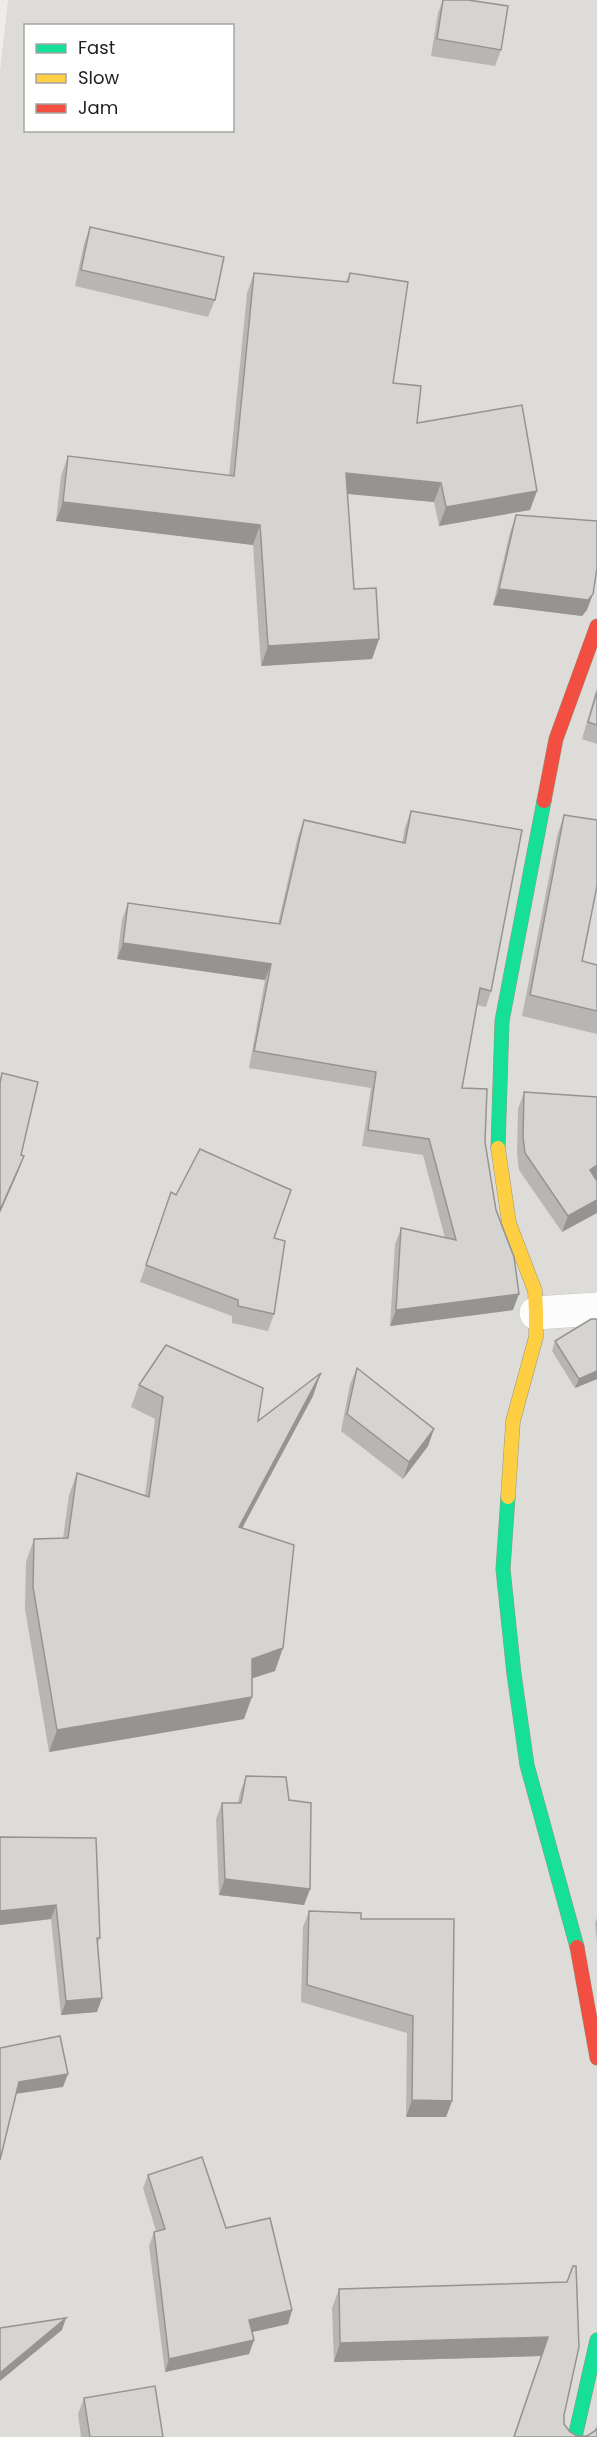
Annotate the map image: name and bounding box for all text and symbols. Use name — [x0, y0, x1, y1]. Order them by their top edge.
legend — [24, 24, 234, 132]
text: Fast — [78, 35, 115, 60]
text: Slow — [78, 65, 120, 90]
text: Jam — [78, 95, 118, 120]

